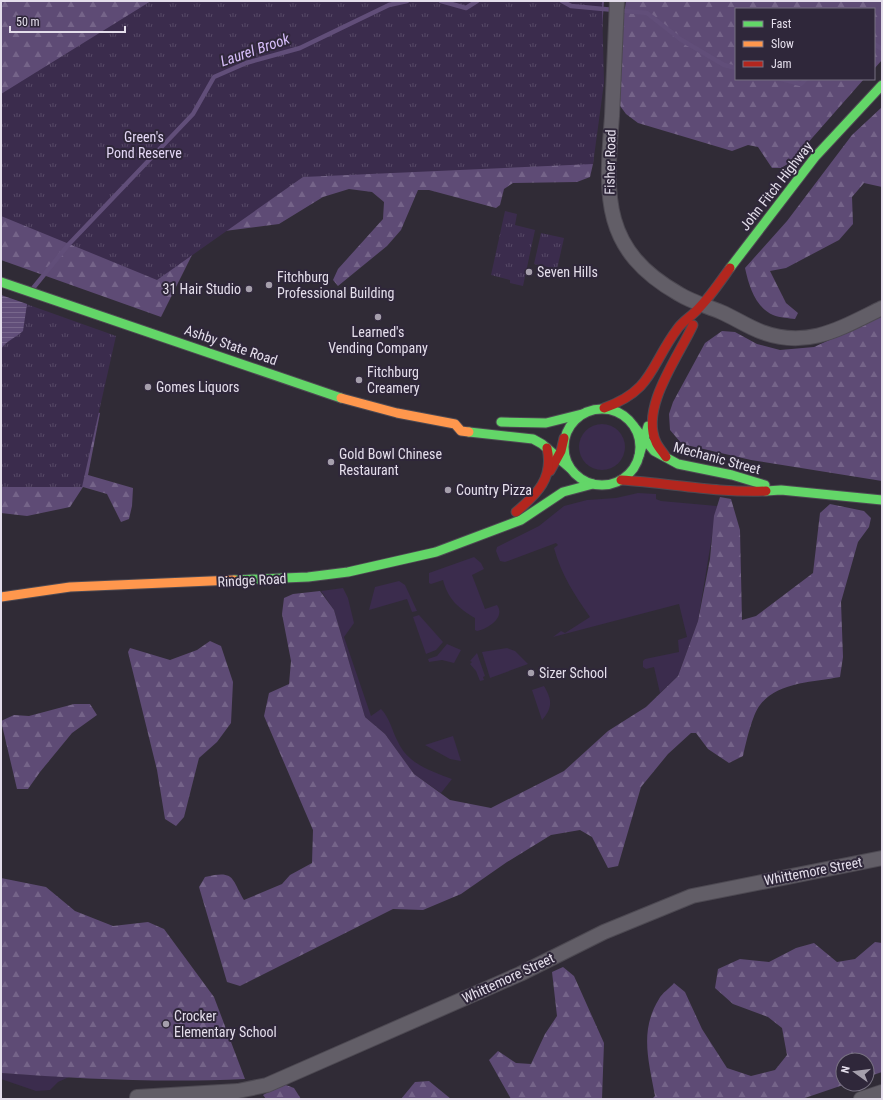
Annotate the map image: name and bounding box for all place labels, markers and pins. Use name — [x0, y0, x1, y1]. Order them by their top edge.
place label: Seven Hills — [537, 264, 598, 280]
marker: Seven Hills — [524, 267, 534, 277]
place label: Fitchburg Professional Building — [277, 269, 394, 301]
marker: Fitchburg Professional Building — [264, 280, 274, 290]
place label: 31 Hair Studio — [163, 281, 241, 297]
marker: 31 Hair Studio — [244, 284, 254, 294]
marker: Learned's Vending Company — [373, 312, 383, 322]
place label: Learned's Vending Company — [328, 324, 428, 356]
place label: Fitchburg Creamery — [367, 364, 420, 396]
marker: Fitchburg Creamery — [354, 375, 364, 385]
place label: Gomes Liquors — [156, 379, 239, 395]
marker: Gomes Liquors — [143, 382, 153, 392]
place label: Gold Bowl Chinese Restaurant — [339, 446, 443, 478]
marker: Gold Bowl Chinese Restaurant — [326, 457, 336, 467]
place label: Country Pizza — [456, 482, 532, 498]
marker: Country Pizza — [443, 485, 453, 495]
place label: Sizer School — [539, 665, 607, 681]
marker: Sizer School — [526, 668, 536, 678]
place label: Crocker Elementary School — [174, 1008, 277, 1040]
marker: Crocker Elementary School — [161, 1019, 171, 1029]

